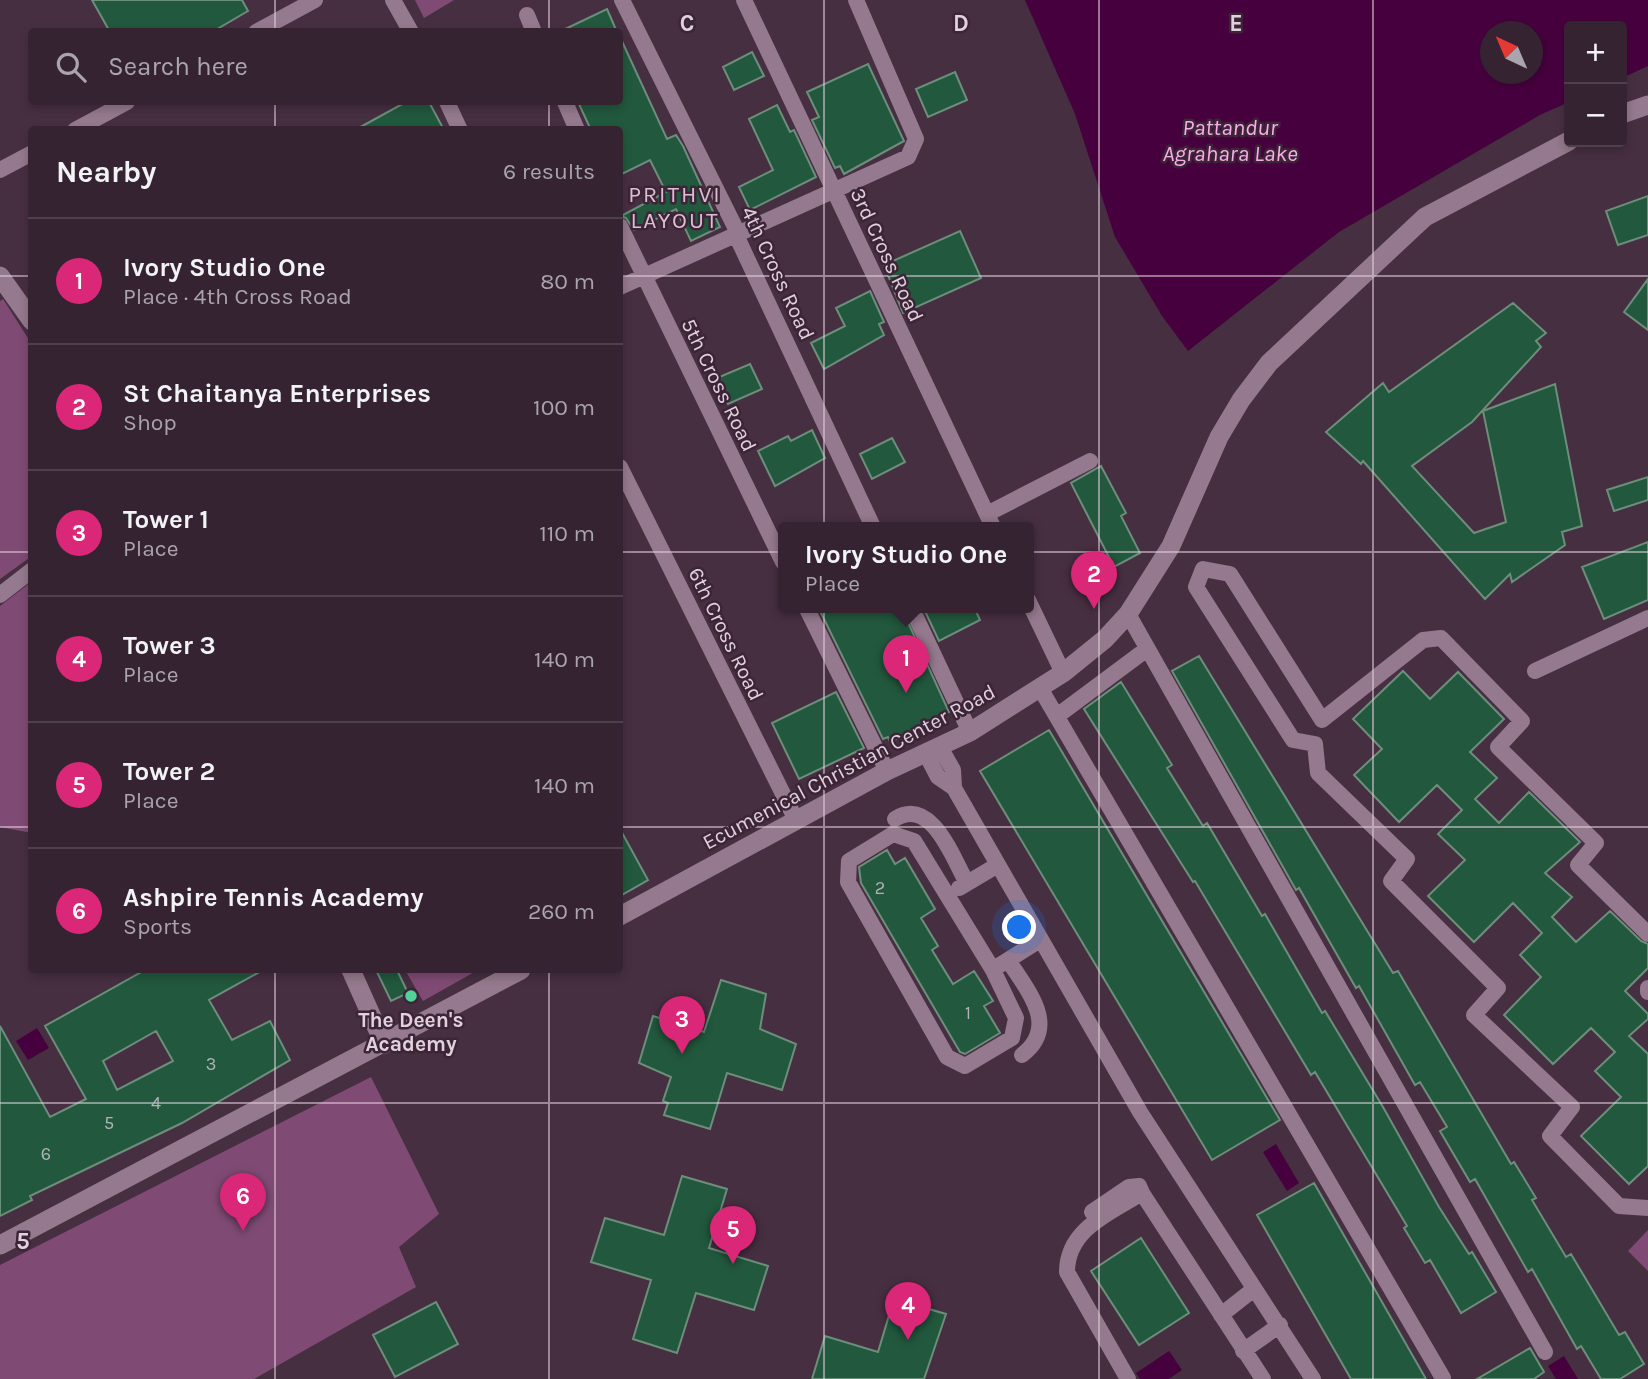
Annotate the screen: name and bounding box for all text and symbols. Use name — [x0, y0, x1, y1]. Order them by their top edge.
text: C — [680, 10, 694, 37]
text: D — [953, 10, 969, 37]
text: E — [1229, 10, 1243, 37]
north arrow — [1480, 21, 1543, 84]
map controls — [1564, 21, 1627, 147]
button: + — [1564, 21, 1627, 84]
search box — [28, 28, 623, 105]
icon: search — [52, 48, 90, 86]
text: Search here — [108, 51, 248, 82]
button: − — [1564, 84, 1627, 147]
water label: Pattandur Agrahara Lake — [1162, 114, 1298, 167]
text: Nearby — [56, 154, 156, 190]
text: 6 results — [503, 158, 595, 185]
district label: PRITHVI LAYOUT — [628, 181, 722, 234]
street label: 3rd Cross Road — [846, 184, 928, 326]
street label: 4th Cross Road — [737, 202, 819, 344]
text: Ivory Studio One — [123, 252, 326, 283]
text: 1 — [75, 268, 83, 295]
text: 80 m — [540, 268, 595, 295]
text: Place · 4th Cross Road — [123, 283, 352, 310]
street label: 5th Cross Road — [676, 315, 762, 455]
text: St Chaitanya Enterprises — [123, 378, 431, 409]
text: 2 — [72, 394, 86, 421]
text: 100 m — [533, 394, 595, 421]
text: Shop — [123, 409, 177, 436]
text: Tower 1 — [123, 504, 209, 535]
text: 3 — [72, 520, 86, 547]
text: 110 m — [539, 520, 595, 547]
popup — [778, 522, 1034, 613]
text: Place — [123, 535, 179, 562]
text: Ivory Studio One — [805, 539, 1007, 570]
pin: 2 — [1071, 551, 1117, 609]
street label: 6th Cross Road — [683, 564, 769, 704]
text: Place — [805, 570, 860, 597]
text: Tower 3 — [123, 630, 216, 661]
pin: 1 — [883, 635, 929, 693]
text: 4 — [72, 646, 86, 673]
text: 140 m — [534, 646, 595, 673]
text: Place — [123, 661, 179, 688]
street label: Ecumenical Christian Center Road — [699, 679, 999, 855]
text: Tower 2 — [123, 756, 215, 787]
text: 5 — [72, 772, 86, 799]
text: 140 m — [534, 772, 595, 799]
text: Place — [123, 787, 179, 814]
house number: 2 — [875, 877, 885, 899]
text: Ashpire Tennis Academy — [123, 882, 424, 913]
text: 6 — [72, 898, 86, 925]
text: 260 m — [528, 898, 595, 925]
your location — [1002, 910, 1036, 944]
text: Sports — [123, 913, 192, 940]
marker: The Deen's Academy — [403, 988, 419, 1004]
pin: 3 — [659, 996, 705, 1054]
house number: 1 — [965, 1002, 971, 1024]
place label: The Deen's Academy — [358, 1008, 464, 1056]
house number: 3 — [206, 1053, 216, 1075]
house number: 4 — [151, 1092, 161, 1114]
house number: 5 — [104, 1112, 114, 1134]
house number: 6 — [41, 1143, 51, 1165]
pin: 6 — [220, 1173, 266, 1231]
pin: 5 — [710, 1206, 756, 1264]
text: 5 — [16, 1228, 30, 1255]
pin: 4 — [885, 1282, 931, 1340]

